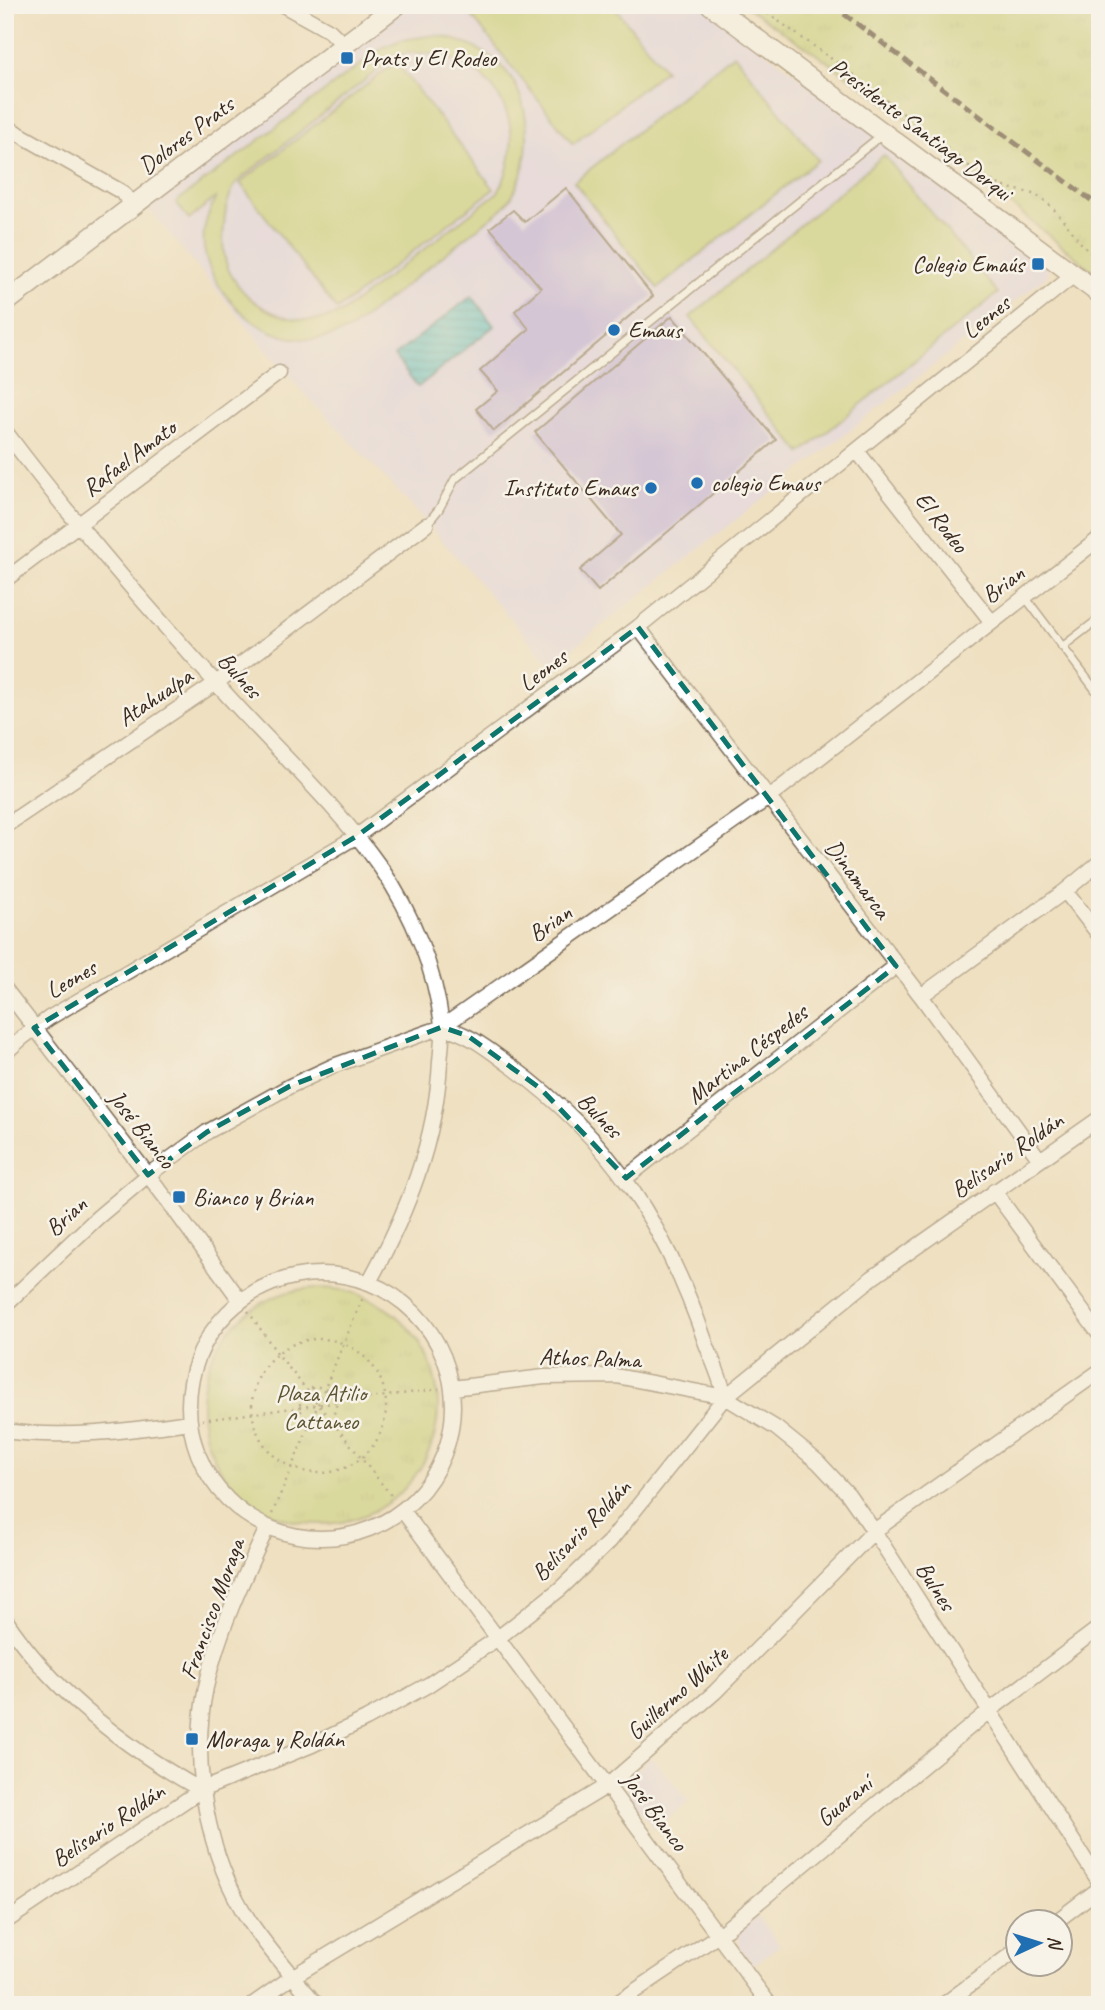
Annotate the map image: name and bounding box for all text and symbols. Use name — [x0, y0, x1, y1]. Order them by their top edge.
place label: Prats y El Rodeo — [361, 43, 498, 73]
marker: Prats y El Rodeo — [339, 50, 355, 66]
street label: Presidente Santiago Derqui — [824, 51, 1020, 209]
street label: Dolores Prats — [132, 88, 241, 181]
place label: Colegio Emaús — [912, 249, 1027, 279]
marker: Colegio Emaús — [1030, 256, 1046, 272]
street label: Leones — [956, 287, 1018, 345]
place label: Emaus — [628, 315, 684, 345]
marker: Emaus — [606, 322, 622, 338]
street label: Rafael Amato — [76, 411, 184, 503]
place label: colegio Emaus — [711, 468, 822, 498]
place label: Instituto Emaus — [503, 473, 640, 503]
marker: colegio Emaus — [689, 475, 705, 491]
marker: Instituto Emaus — [643, 480, 659, 496]
street label: El Rodeo — [909, 485, 976, 560]
street label: Brian — [976, 558, 1031, 610]
street label: Leones — [513, 641, 575, 698]
street label: Bulnes — [211, 645, 270, 706]
street label: Atahualpa — [112, 660, 199, 733]
street label: Dinamarca — [819, 834, 898, 926]
street label: Brian — [522, 897, 578, 949]
street label: Leones — [40, 952, 103, 1005]
street label: Martina Céspedes — [681, 996, 816, 1110]
street label: José Bianco — [101, 1083, 183, 1176]
street label: Bulnes — [571, 1086, 630, 1146]
street label: Belisario Roldán — [945, 1105, 1070, 1205]
place label: Bianco y Brian — [193, 1182, 314, 1212]
street label: Brian — [39, 1189, 93, 1243]
marker: Bianco y Brian — [171, 1189, 187, 1205]
street label: Athos Palma — [539, 1341, 643, 1375]
park label: Plaza Atilio Cattaneo — [276, 1378, 369, 1436]
street label: Belisario Roldán — [525, 1472, 638, 1587]
street label: Francisco Moraga — [173, 1533, 252, 1683]
street label: Bulnes — [909, 1556, 964, 1618]
street label: Guillermo White — [620, 1638, 736, 1746]
place label: Moraga y Roldán — [206, 1724, 345, 1754]
marker: Moraga y Roldán — [184, 1731, 200, 1747]
street label: José Bianco — [615, 1764, 696, 1858]
street label: Guaraní — [810, 1766, 882, 1833]
street label: Belisario Roldán — [46, 1775, 171, 1874]
north arrow — [1004, 1909, 1074, 1979]
text: N — [1043, 1935, 1068, 1952]

